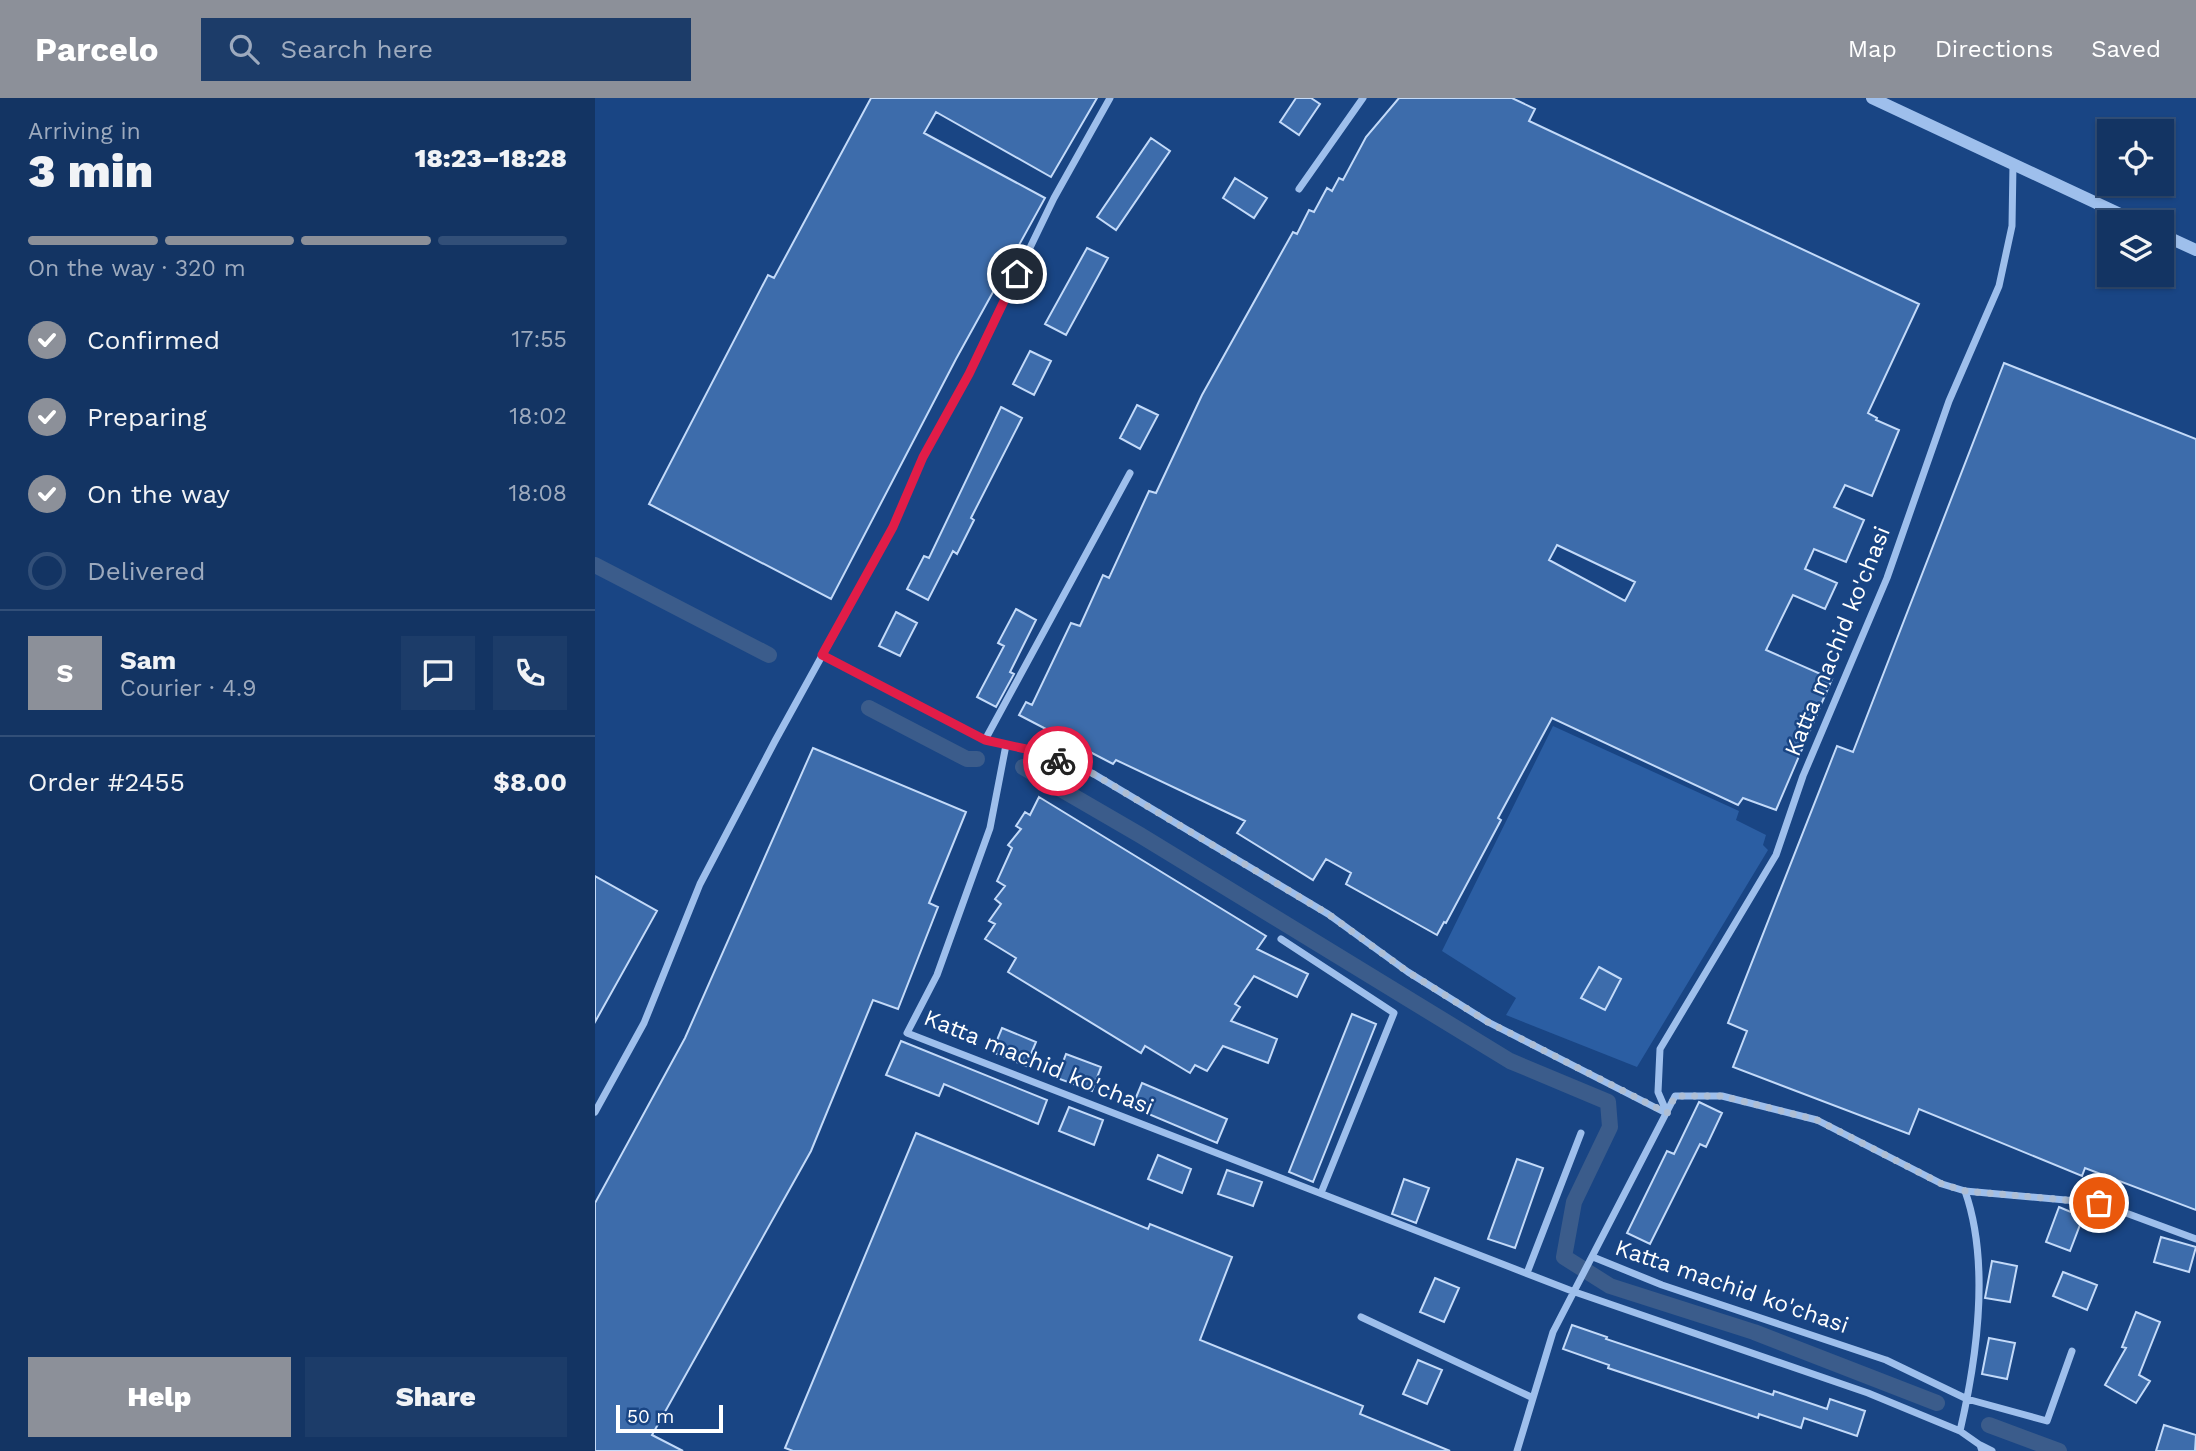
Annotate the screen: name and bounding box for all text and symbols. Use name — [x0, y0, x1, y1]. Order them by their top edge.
search box — [201, 18, 691, 81]
text: Parcelo — [35, 30, 159, 69]
icon: search — [225, 30, 263, 68]
text: Search here — [281, 34, 433, 64]
text: Map — [1848, 35, 1897, 63]
text: Directions — [1935, 35, 2053, 63]
text: Saved — [2091, 35, 2161, 63]
text: Arriving in — [28, 118, 141, 145]
map controls — [2097, 119, 2174, 287]
button: locate — [2097, 119, 2174, 196]
text: 18:23–18:28 — [415, 143, 567, 173]
text: 3 min — [28, 144, 153, 198]
button: layers — [2097, 210, 2174, 287]
pin — [987, 244, 1047, 304]
text: On the way · 320 m — [28, 255, 246, 282]
icon: home — [998, 255, 1036, 293]
icon: check — [28, 321, 66, 359]
text: Confirmed — [87, 325, 220, 355]
text: 17:55 — [512, 326, 567, 353]
icon: check — [28, 398, 66, 436]
text: Preparing — [87, 402, 207, 432]
text: 18:02 — [509, 403, 567, 430]
icon: check — [28, 475, 66, 513]
text: On the way — [87, 479, 230, 509]
text: 18:08 — [509, 480, 567, 507]
street label: Katta machid ko'chasi — [1779, 522, 1896, 760]
text: Delivered — [87, 556, 206, 586]
button: chat — [401, 636, 475, 710]
button: phone — [493, 636, 567, 710]
text: Sam — [120, 645, 176, 675]
text: S — [57, 658, 73, 688]
text: Courier · 4.9 — [120, 675, 256, 702]
courier — [1023, 726, 1093, 796]
icon: bike — [1039, 742, 1077, 780]
text: Order #2455 — [28, 767, 185, 797]
text: $8.00 — [493, 767, 567, 797]
street label: Katta machid ko'chasi — [920, 1004, 1158, 1121]
pin — [2069, 1173, 2129, 1233]
icon: bag — [2080, 1184, 2118, 1222]
street label: Katta machid ko'chasi — [1612, 1234, 1852, 1339]
button: Help — [28, 1357, 291, 1437]
button: Share — [305, 1357, 567, 1437]
scale bar — [616, 1402, 723, 1434]
text: 50 m — [627, 1405, 674, 1428]

